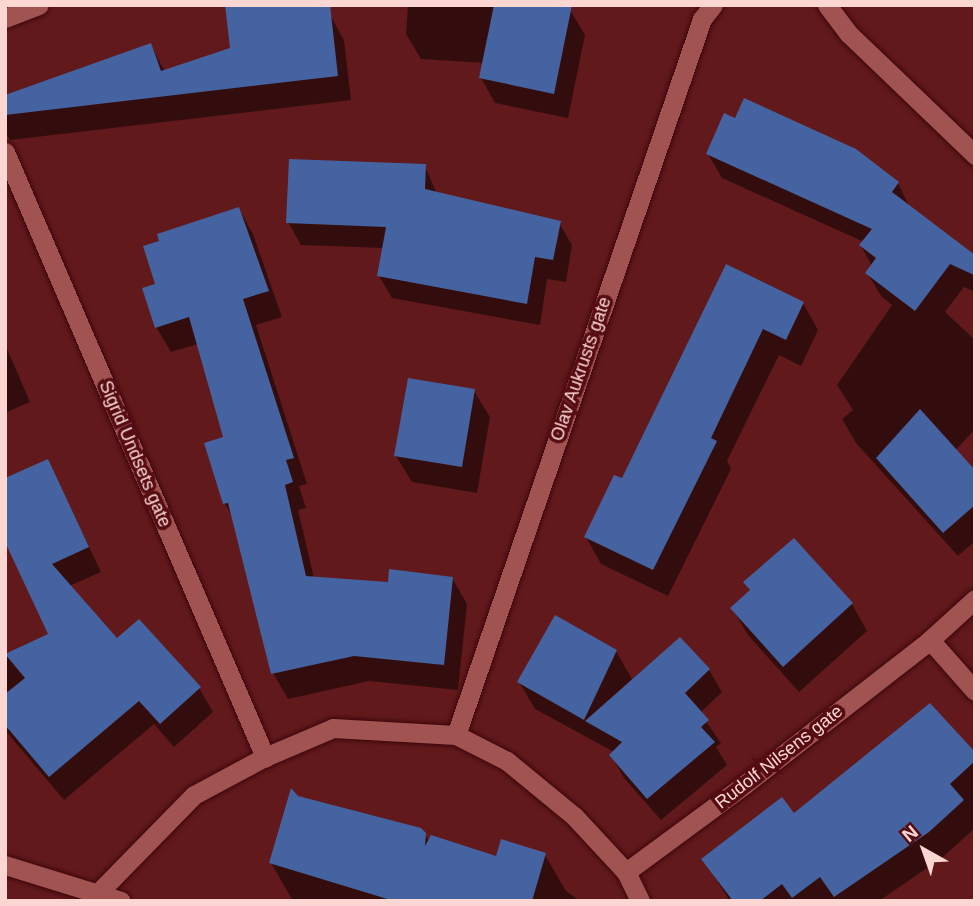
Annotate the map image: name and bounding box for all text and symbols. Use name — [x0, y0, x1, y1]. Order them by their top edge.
street label: Olav Aukrusts gate — [546, 294, 616, 444]
street label: Sigrid Undsets gate — [94, 377, 176, 531]
street label: Rudolf Nilsens gate — [711, 700, 847, 814]
north arrow — [889, 815, 959, 885]
text: N — [898, 821, 922, 846]

